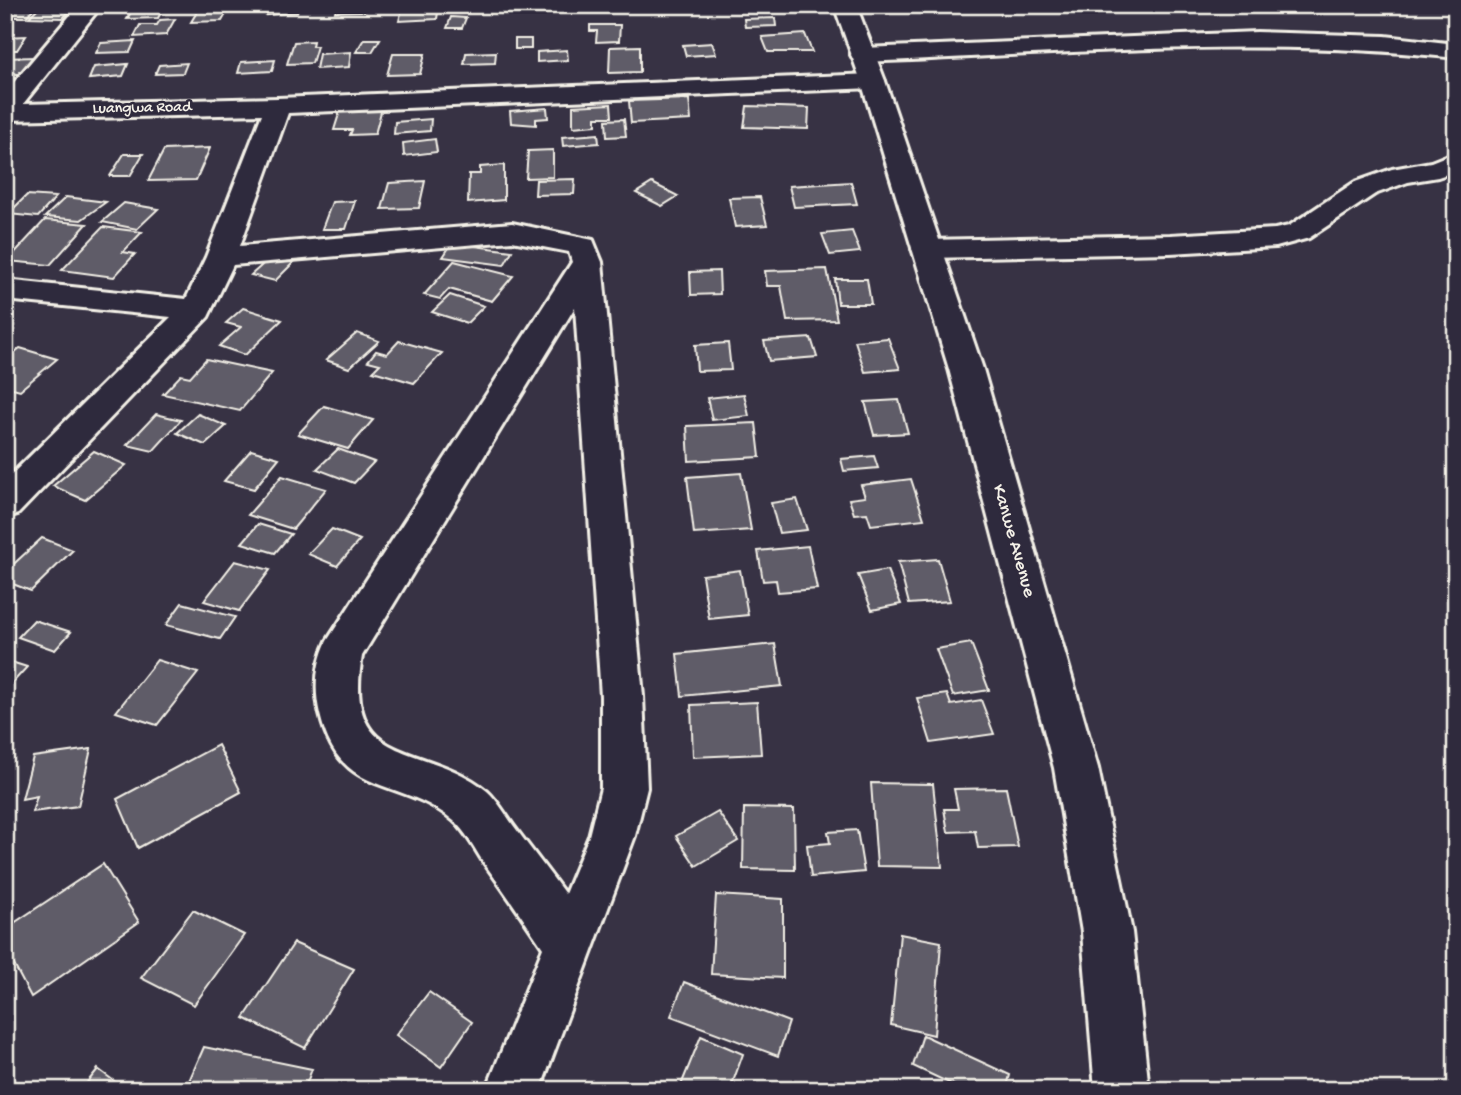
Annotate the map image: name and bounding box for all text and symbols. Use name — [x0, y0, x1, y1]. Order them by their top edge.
street label: Luangwa Road — [92, 99, 193, 119]
street label: Kanwe Avenue — [986, 482, 1040, 600]

